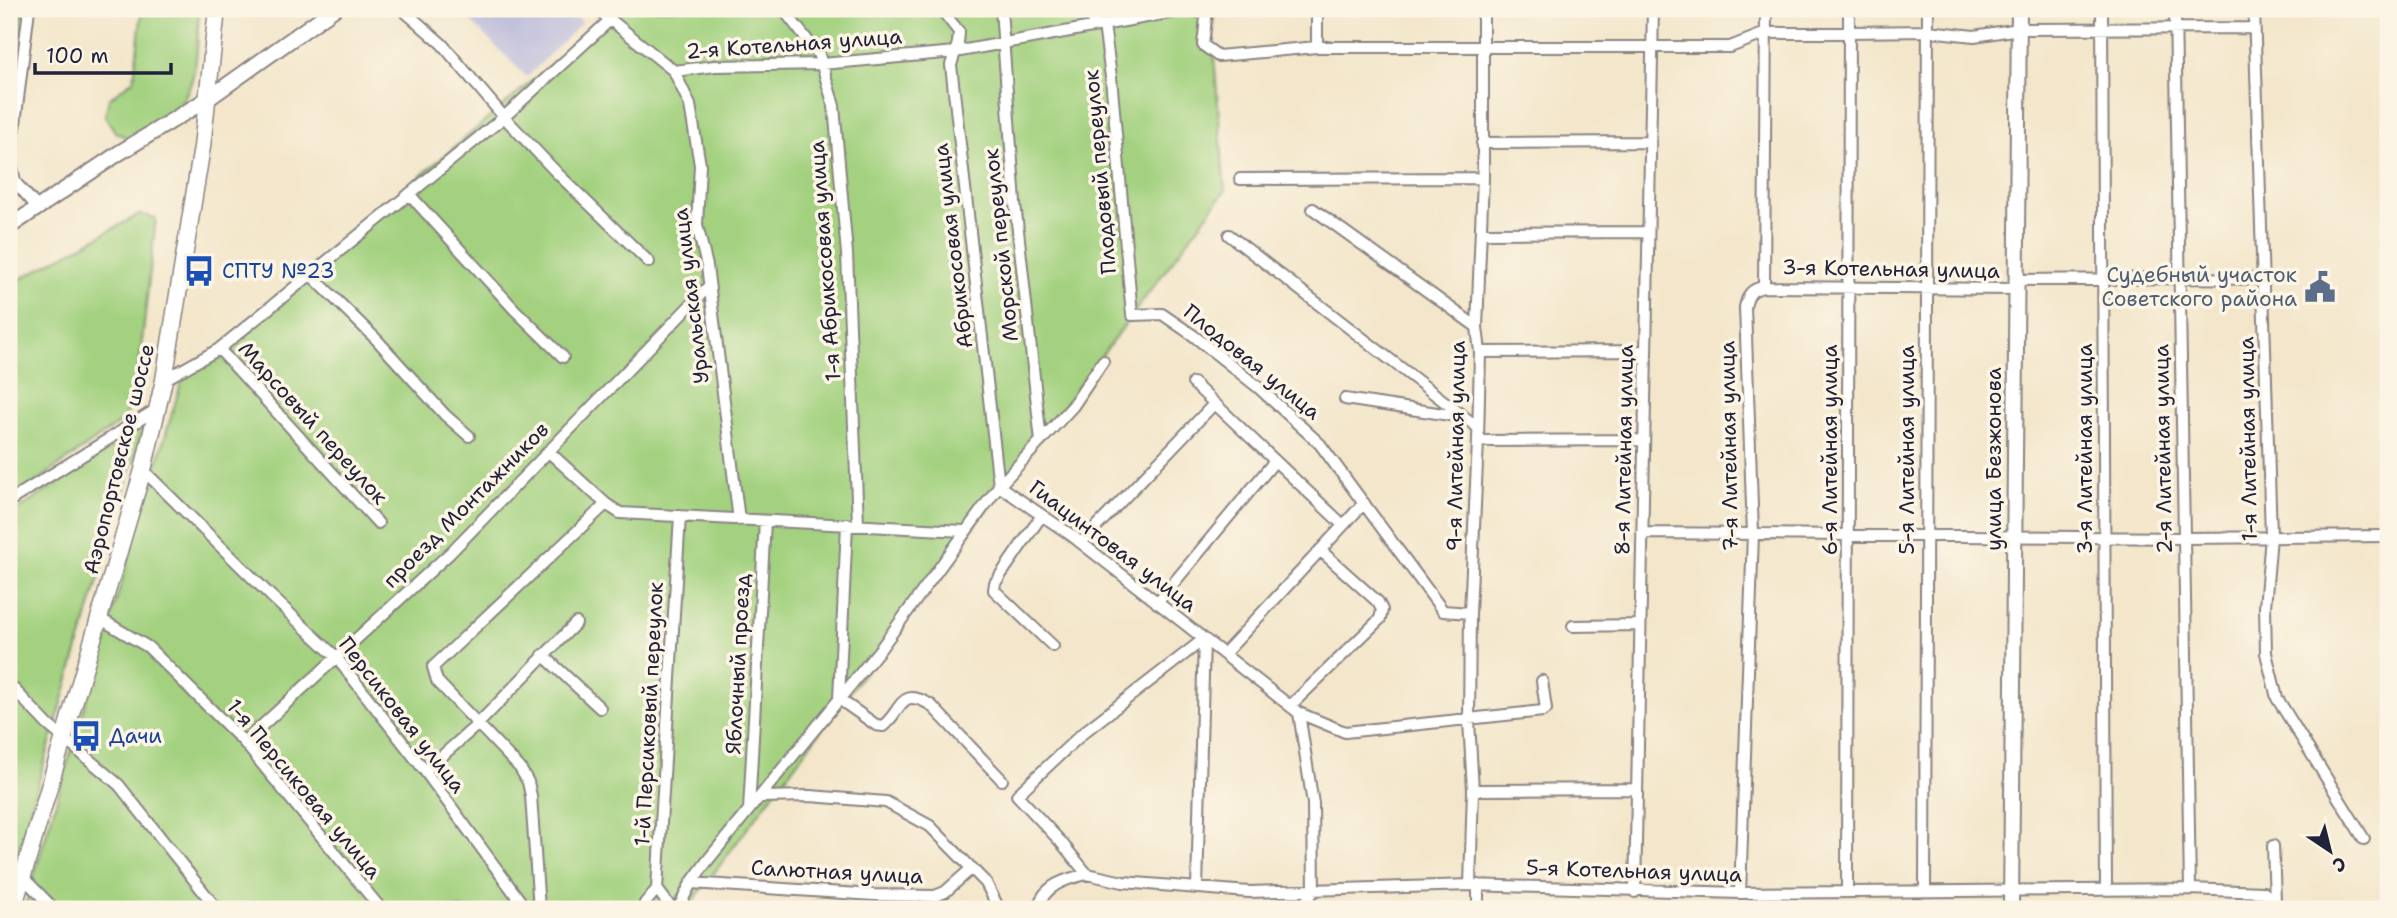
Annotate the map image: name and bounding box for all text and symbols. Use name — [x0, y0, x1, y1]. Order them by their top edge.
street label: 2-я Котельная улица — [685, 22, 903, 66]
scale bar — [35, 32, 172, 76]
text: 100 m — [46, 42, 109, 70]
street label: Плодовый переулок — [1077, 69, 1123, 275]
street label: 1-я Абрикосовая улица — [803, 140, 847, 382]
street label: Абрикосовая улица — [927, 142, 979, 350]
street label: Морской переулок — [977, 147, 1025, 343]
street label: Уральская улица — [666, 207, 716, 385]
street label: 3-я Котельная улица — [1782, 253, 2000, 285]
bus stop icon: СПТУ №23 — [182, 254, 216, 288]
place label: СПТУ №23 — [222, 257, 335, 285]
place label: Судебный участок Советского района — [2101, 261, 2297, 313]
public building icon: Судебный участок Советского района — [2303, 270, 2337, 304]
street label: Плодовая улица — [1178, 298, 1326, 426]
street label: Марсовый переулок — [232, 335, 394, 511]
street label: 1-я Литейная улица — [2232, 336, 2264, 542]
street label: 9-я Литейная улица — [1440, 340, 1472, 552]
street label: 7-я Литейная улица — [1713, 340, 1745, 552]
street label: Аэропортовское шоссе — [77, 341, 161, 577]
street label: 3-я Литейная улица — [2071, 343, 2099, 555]
street label: 8-я Литейная улица — [1608, 344, 1640, 556]
street label: 6-я Литейная улица — [1816, 344, 1844, 556]
street label: 2-я Литейная улица — [2147, 344, 2179, 554]
street label: 5-я Литейная улица — [1893, 345, 1921, 555]
street label: улица Безжонова — [1980, 367, 2008, 551]
street label: проезд Монтажников — [377, 416, 555, 594]
street label: Гиацинтовая улица — [1023, 474, 1203, 618]
street label: Яблочный проезд — [719, 573, 757, 755]
street label: 1-й Персиковый переулок — [628, 581, 670, 847]
street label: Персиковая улица — [332, 631, 472, 799]
street label: 1-я Персиковая улица — [220, 693, 388, 885]
bus stop icon: Дачи — [69, 719, 103, 753]
place label: Дачи — [109, 722, 162, 750]
north arrow — [2296, 816, 2366, 886]
text: С — [2328, 851, 2351, 878]
street label: 5-я Котельная улица — [1525, 853, 1743, 889]
street label: Салютная улица — [750, 854, 924, 890]

